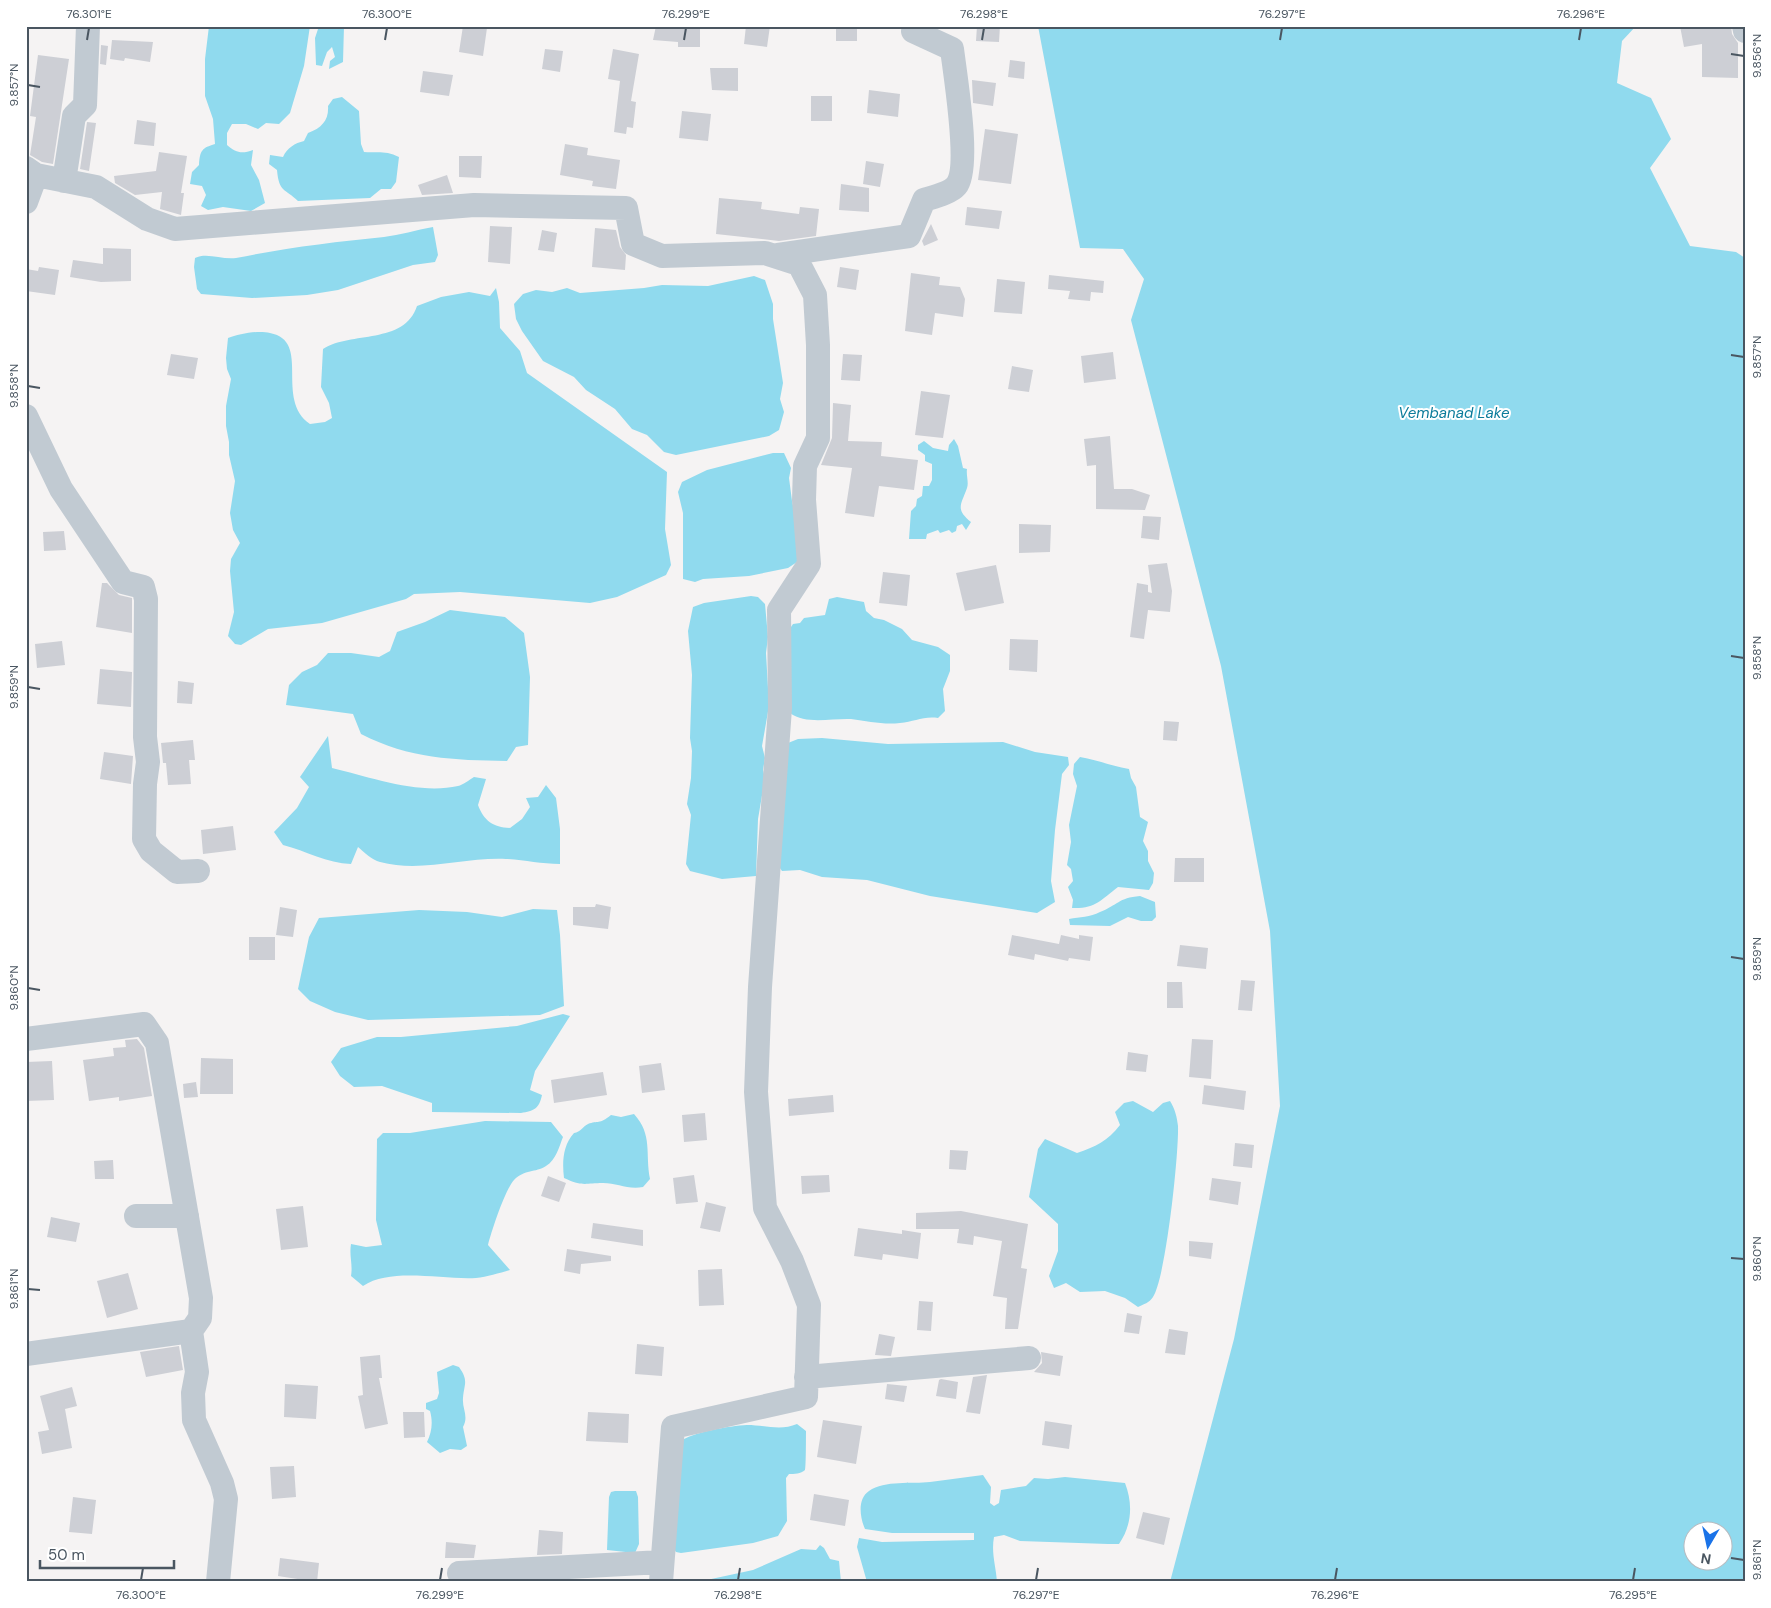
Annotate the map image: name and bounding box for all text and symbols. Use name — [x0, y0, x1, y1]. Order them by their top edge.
text: 76.301°E — [66, 6, 112, 22]
text: 76.300°E — [362, 6, 412, 22]
text: 76.299°E — [662, 6, 710, 22]
text: 76.298°E — [960, 6, 1008, 22]
text: 76.297°E — [1259, 6, 1306, 22]
text: 76.296°E — [1557, 6, 1605, 22]
text: 9.856°N — [1749, 34, 1765, 78]
text: 9.857°N — [6, 64, 22, 106]
text: 9.857°N — [1749, 336, 1765, 378]
text: 9.858°N — [6, 364, 22, 408]
water label: Vembanad Lake — [1398, 403, 1510, 423]
text: 9.858°N — [1749, 636, 1765, 680]
text: 9.859°N — [6, 665, 22, 709]
text: 9.859°N — [1749, 937, 1765, 981]
text: 9.860°N — [6, 965, 22, 1011]
text: 9.860°N — [1749, 1236, 1765, 1282]
text: 9.861°N — [6, 1269, 22, 1309]
north arrow — [1684, 1520, 1734, 1570]
scale bar — [40, 1538, 174, 1570]
text: 9.861°N — [1749, 1540, 1765, 1580]
text: 50 m — [48, 1545, 85, 1565]
text: N — [1700, 1549, 1712, 1569]
text: 76.300°E — [116, 1587, 166, 1603]
text: 76.299°E — [416, 1587, 464, 1603]
text: 76.298°E — [714, 1587, 762, 1603]
text: 76.297°E — [1013, 1587, 1060, 1603]
text: 76.296°E — [1311, 1587, 1359, 1603]
text: 76.295°E — [1609, 1587, 1657, 1603]

